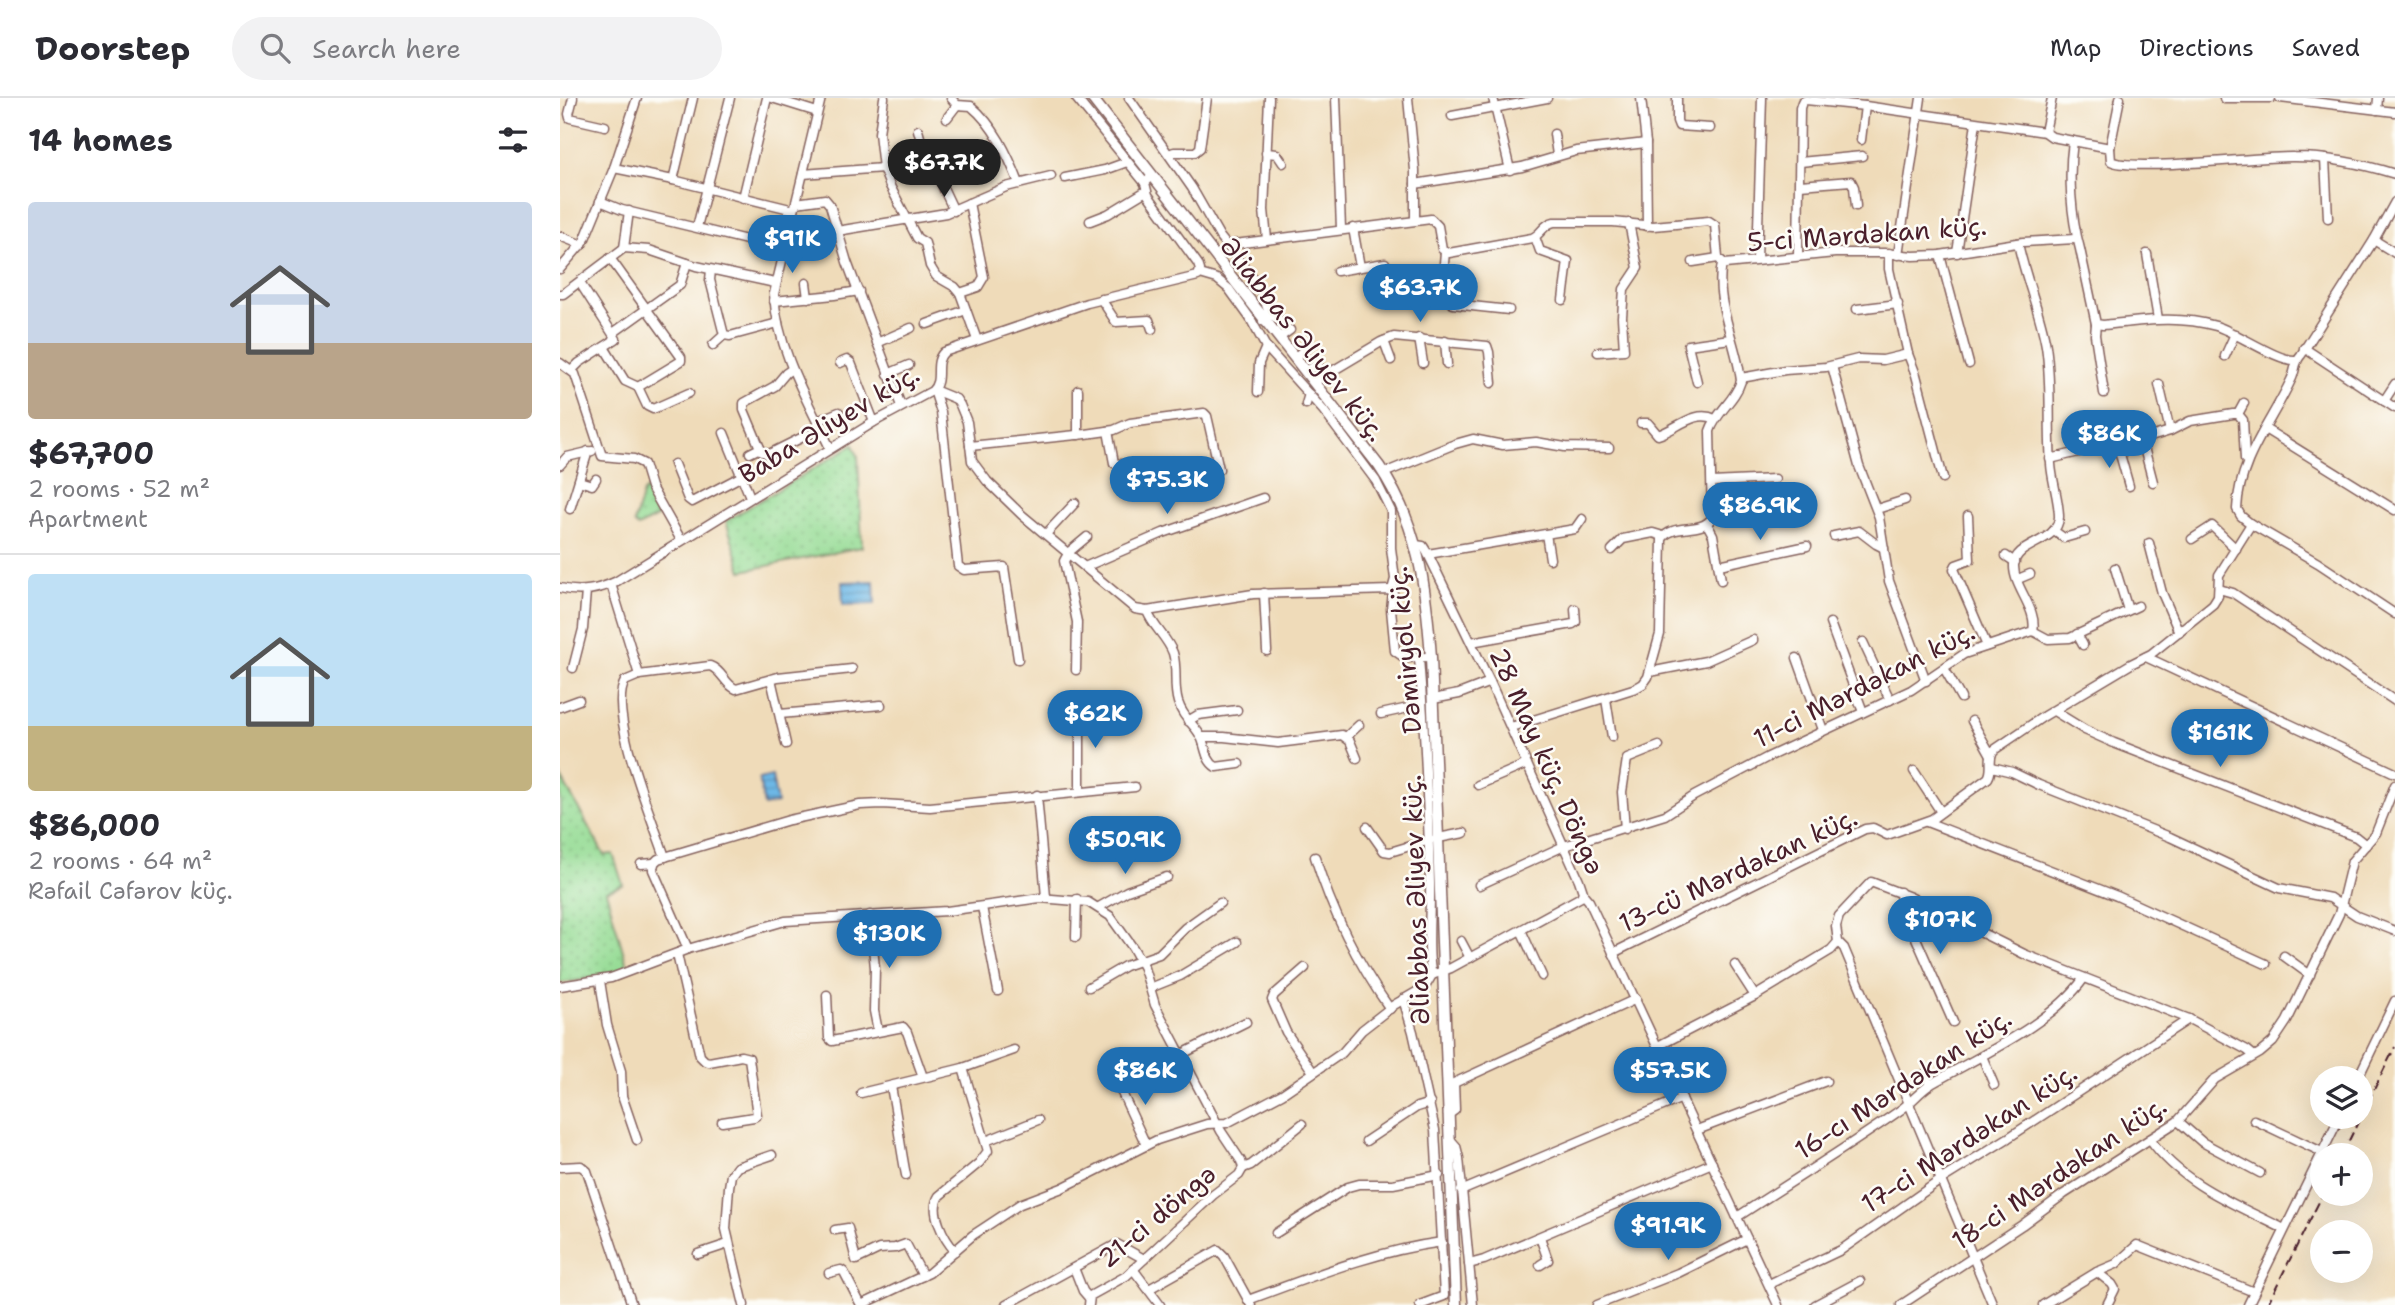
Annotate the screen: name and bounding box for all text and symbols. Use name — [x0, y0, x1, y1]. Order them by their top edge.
search box — [232, 17, 722, 80]
text: Doorstep — [35, 26, 190, 71]
icon: search — [256, 29, 294, 67]
text: Search here — [312, 31, 461, 66]
text: Map — [2050, 32, 2101, 64]
text: Directions — [2139, 32, 2254, 64]
text: Saved — [2292, 32, 2360, 64]
text: 14 homes — [28, 120, 173, 161]
icon: filters — [494, 121, 532, 159]
pin: $67.7K — [887, 140, 1001, 199]
text: $67.7K — [904, 147, 984, 177]
street label: 5-ci Mərdəkan küç. — [1746, 208, 1988, 259]
pin: $91K — [751, 216, 833, 275]
text: $91K — [764, 223, 820, 253]
street label: Əliabbas Əliyev küç. — [1212, 229, 1394, 448]
icon: home — [217, 247, 343, 373]
pin: $63.7K — [1363, 264, 1477, 324]
text: $63.7K — [1379, 272, 1461, 302]
street label: Baba Əliyev küç. — [732, 356, 926, 491]
pin: $86K — [2068, 410, 2150, 470]
text: $86K — [2077, 418, 2141, 448]
text: $67,700 — [28, 433, 154, 474]
pin: $75.3K — [1110, 456, 1224, 516]
text: $75.3K — [1126, 464, 1208, 494]
text: 2 rooms · 52 m² — [28, 474, 210, 504]
pin: $86.9K — [1703, 482, 1817, 542]
text: $86.9K — [1719, 490, 1801, 520]
text: Apartment — [28, 504, 148, 534]
street label: Dəmiryol küç. — [1380, 565, 1429, 735]
street label: 11-ci Mərdəkan küç. — [1747, 614, 1981, 756]
icon: home — [217, 619, 343, 745]
street label: 28 May küç. Döngə — [1482, 642, 1613, 880]
pin: $62K — [1054, 690, 1136, 750]
text: $62K — [1064, 698, 1126, 728]
pin: $161K — [2171, 710, 2269, 769]
text: $161K — [2187, 717, 2253, 747]
street label: Əliabbas Əliyev küç. — [1394, 774, 1437, 1026]
street label: 13-cü Mərdəkan küç. — [1613, 799, 1863, 940]
text: $86,000 — [28, 805, 160, 846]
pin: $50.9K — [1068, 816, 1182, 876]
text: $50.9K — [1085, 824, 1165, 854]
text: 2 rooms · 64 m² — [28, 846, 212, 876]
text: Rəfail Cəfərov küç. — [28, 876, 233, 906]
pin: $107K — [1891, 896, 1989, 956]
text: $107K — [1904, 904, 1976, 934]
pin: $130K — [840, 910, 938, 970]
text: $130K — [853, 918, 925, 948]
street label: 16-cı Mərdəkan küç. — [1787, 1000, 2018, 1167]
pin: $86K — [1104, 1048, 1186, 1107]
pin: $57.5K — [1613, 1048, 1727, 1107]
text: $86K — [1113, 1055, 1177, 1085]
text: $57.5K — [1630, 1055, 1710, 1085]
street label: 17-ci Mərdəkan küç. — [1854, 1055, 2084, 1221]
map controls — [2310, 1066, 2373, 1283]
button: layers — [2310, 1066, 2373, 1129]
street label: 18-ci Mərdəkan küç. — [1944, 1088, 2173, 1258]
button: + — [2310, 1143, 2373, 1206]
street label: 21-ci döngə — [1090, 1156, 1223, 1275]
pin: $91.9K — [1611, 1202, 1725, 1262]
text: $91.9K — [1630, 1210, 1706, 1240]
button: − — [2310, 1220, 2373, 1283]

